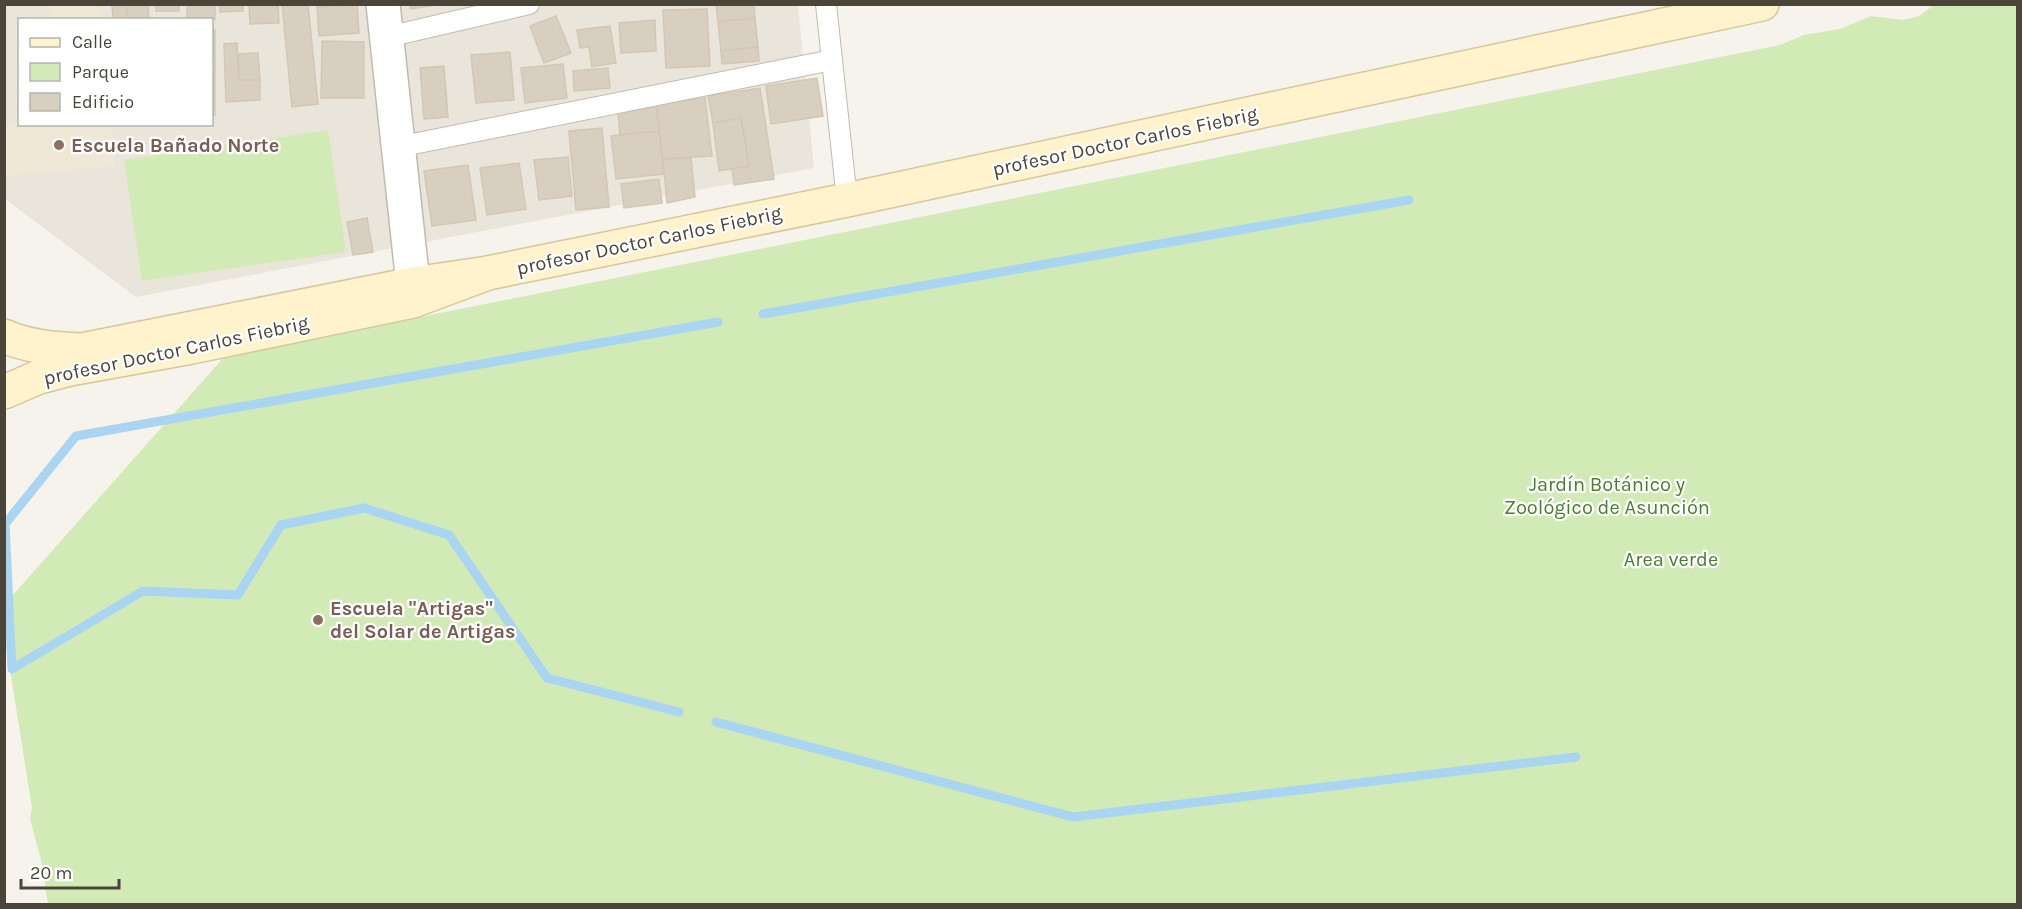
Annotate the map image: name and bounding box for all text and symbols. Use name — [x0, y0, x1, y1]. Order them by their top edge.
legend — [18, 18, 213, 126]
text: Calle — [72, 31, 112, 53]
text: Parque — [72, 61, 129, 83]
text: Edificio — [72, 91, 134, 113]
street label: profesor Doctor Carlos Fiebrig — [990, 102, 1260, 181]
place label: Escuela Bañado Norte — [71, 134, 279, 157]
marker: Escuela Bañado Norte — [52, 138, 66, 152]
street label: profesor Doctor Carlos Fiebrig — [514, 201, 784, 280]
street label: profesor Doctor Carlos Fiebrig — [41, 311, 311, 390]
park label: Jardín Botánico y Zoológico de Asunción — [1504, 473, 1710, 519]
park label: Area verde — [1624, 548, 1718, 571]
place label: Escuela "Artigas" del Solar de Artigas — [330, 597, 515, 643]
marker: Escuela "Artigas" del Solar de Artigas — [311, 613, 325, 627]
scale bar — [21, 852, 118, 890]
text: 20 m — [30, 862, 72, 884]

